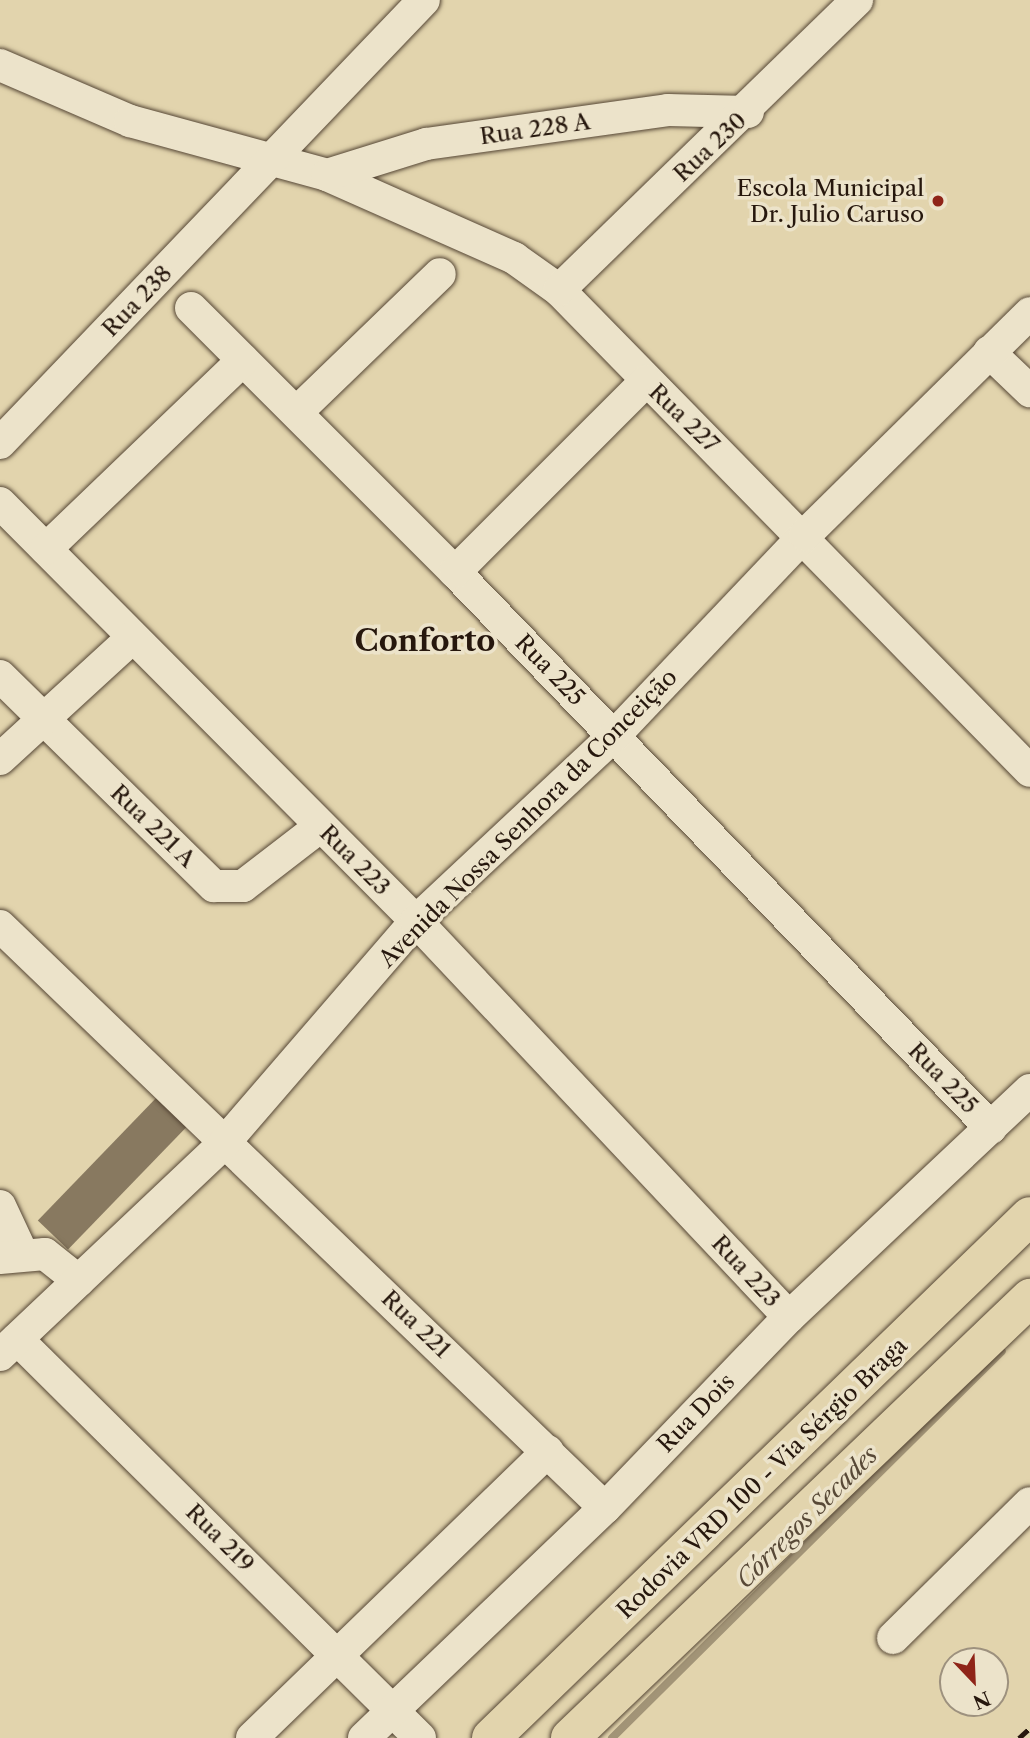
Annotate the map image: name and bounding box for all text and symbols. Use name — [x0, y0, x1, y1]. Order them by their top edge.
street label: Rua 230 — [668, 106, 752, 188]
street label: Rua 228 A — [477, 108, 593, 150]
place label: Escola Municipal Dr. Julio Caruso — [736, 174, 924, 228]
marker: Escola Municipal Dr. Julio Caruso — [930, 193, 946, 209]
street label: Rua 238 — [96, 259, 178, 343]
street label: Rua 227 — [643, 378, 725, 458]
district label: Conforto — [355, 623, 495, 659]
street label: Rua 225 — [509, 629, 591, 711]
street label: Avenida Nossa Senhora da Conceição — [373, 663, 683, 973]
street label: Rua 221 A — [104, 778, 202, 874]
street label: Rua 223 — [314, 819, 396, 901]
street label: Rua 225 — [902, 1037, 984, 1119]
street label: Rua 223 — [706, 1229, 786, 1313]
street label: Rua 221 — [376, 1284, 456, 1364]
street label: Rodovia VRD 100 - Via Sérgio Braga — [610, 1331, 914, 1625]
street label: Rua Dois — [652, 1368, 740, 1458]
water label: Córregos Secades — [730, 1440, 884, 1594]
street label: Rua 219 — [180, 1498, 260, 1578]
north arrow — [939, 1647, 1009, 1717]
text: N — [970, 1686, 994, 1714]

